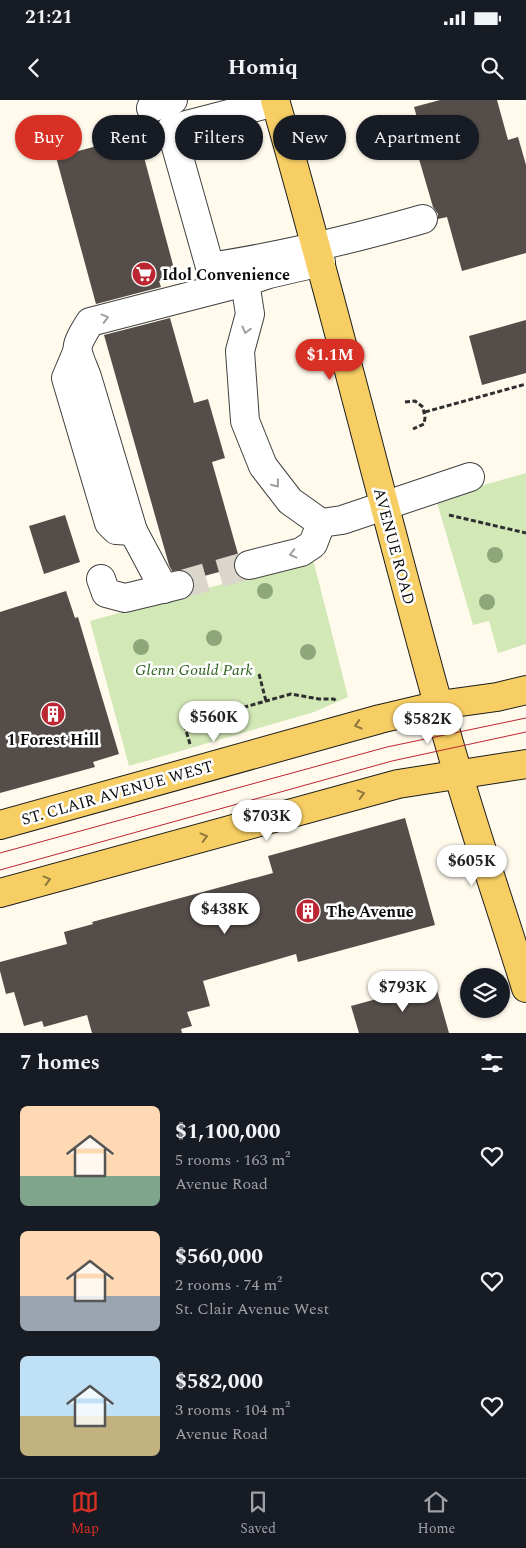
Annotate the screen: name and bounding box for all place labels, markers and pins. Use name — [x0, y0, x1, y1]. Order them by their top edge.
supermarket icon: Idol Convenience — [131, 261, 157, 287]
place label: Idol Convenience — [162, 263, 290, 287]
pin: $1.1M — [295, 338, 365, 381]
pin: $560K — [179, 700, 249, 743]
building icon: 1 Forest Hill — [40, 701, 66, 727]
pin: $582K — [393, 702, 463, 745]
place label: 1 Forest Hill — [7, 728, 99, 752]
pin: $703K — [232, 800, 302, 842]
pin: $605K — [437, 844, 507, 887]
pin: $438K — [190, 892, 260, 935]
building icon: The Avenue — [295, 898, 321, 924]
place label: The Avenue — [326, 900, 414, 924]
pin: $793K — [368, 970, 438, 1013]

